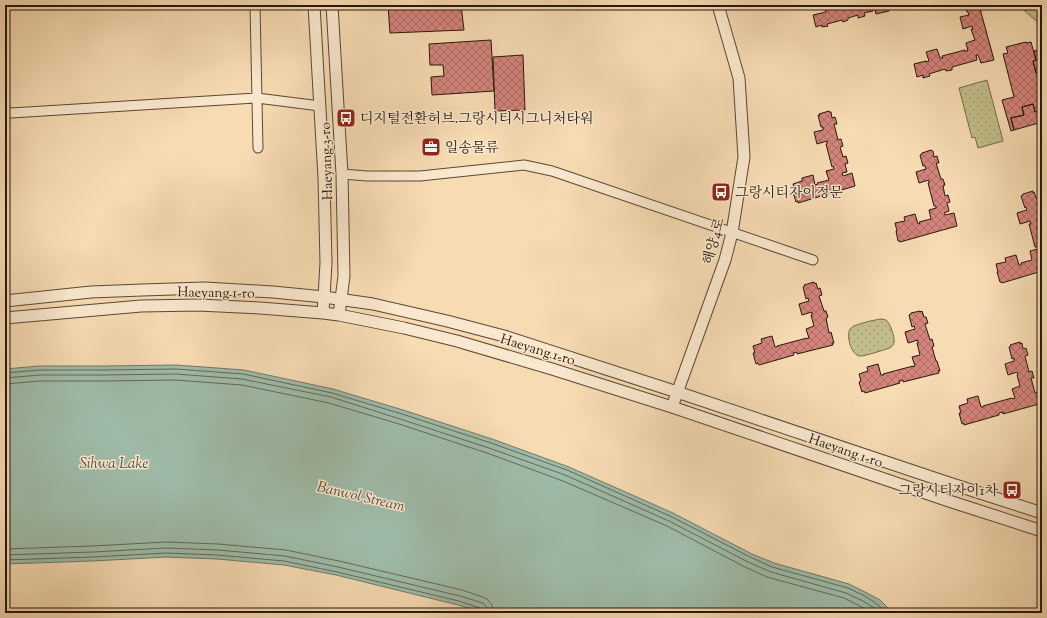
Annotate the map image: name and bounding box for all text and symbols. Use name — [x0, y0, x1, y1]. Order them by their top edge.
bus stop icon: 디지털전환허브.그랑시티시그니처타워 — [335, 107, 357, 129]
place label: 디지털전환허브.그랑시티시그니처타워 — [360, 110, 593, 130]
street label: Haeyang 3-ro — [317, 121, 339, 200]
office icon: 일송물류 — [420, 136, 442, 158]
place label: 일송물류 — [445, 139, 499, 159]
bus stop icon: 그랑시티자이정문 — [710, 181, 732, 203]
place label: 그랑시티자이정문 — [735, 184, 843, 204]
street label: 해양4로 — [699, 215, 731, 267]
street label: Haeyang 1-ro — [177, 283, 255, 305]
street label: Haeyang 1-ro — [498, 330, 578, 372]
street label: Haeyang 1-ro — [806, 430, 885, 474]
water label: Sihwa Lake — [80, 454, 148, 475]
water label: Banwol Stream — [315, 477, 407, 518]
bus stop icon: 그랑시티자이1차 — [1001, 479, 1023, 501]
place label: 그랑시티자이1차 — [899, 482, 998, 502]

